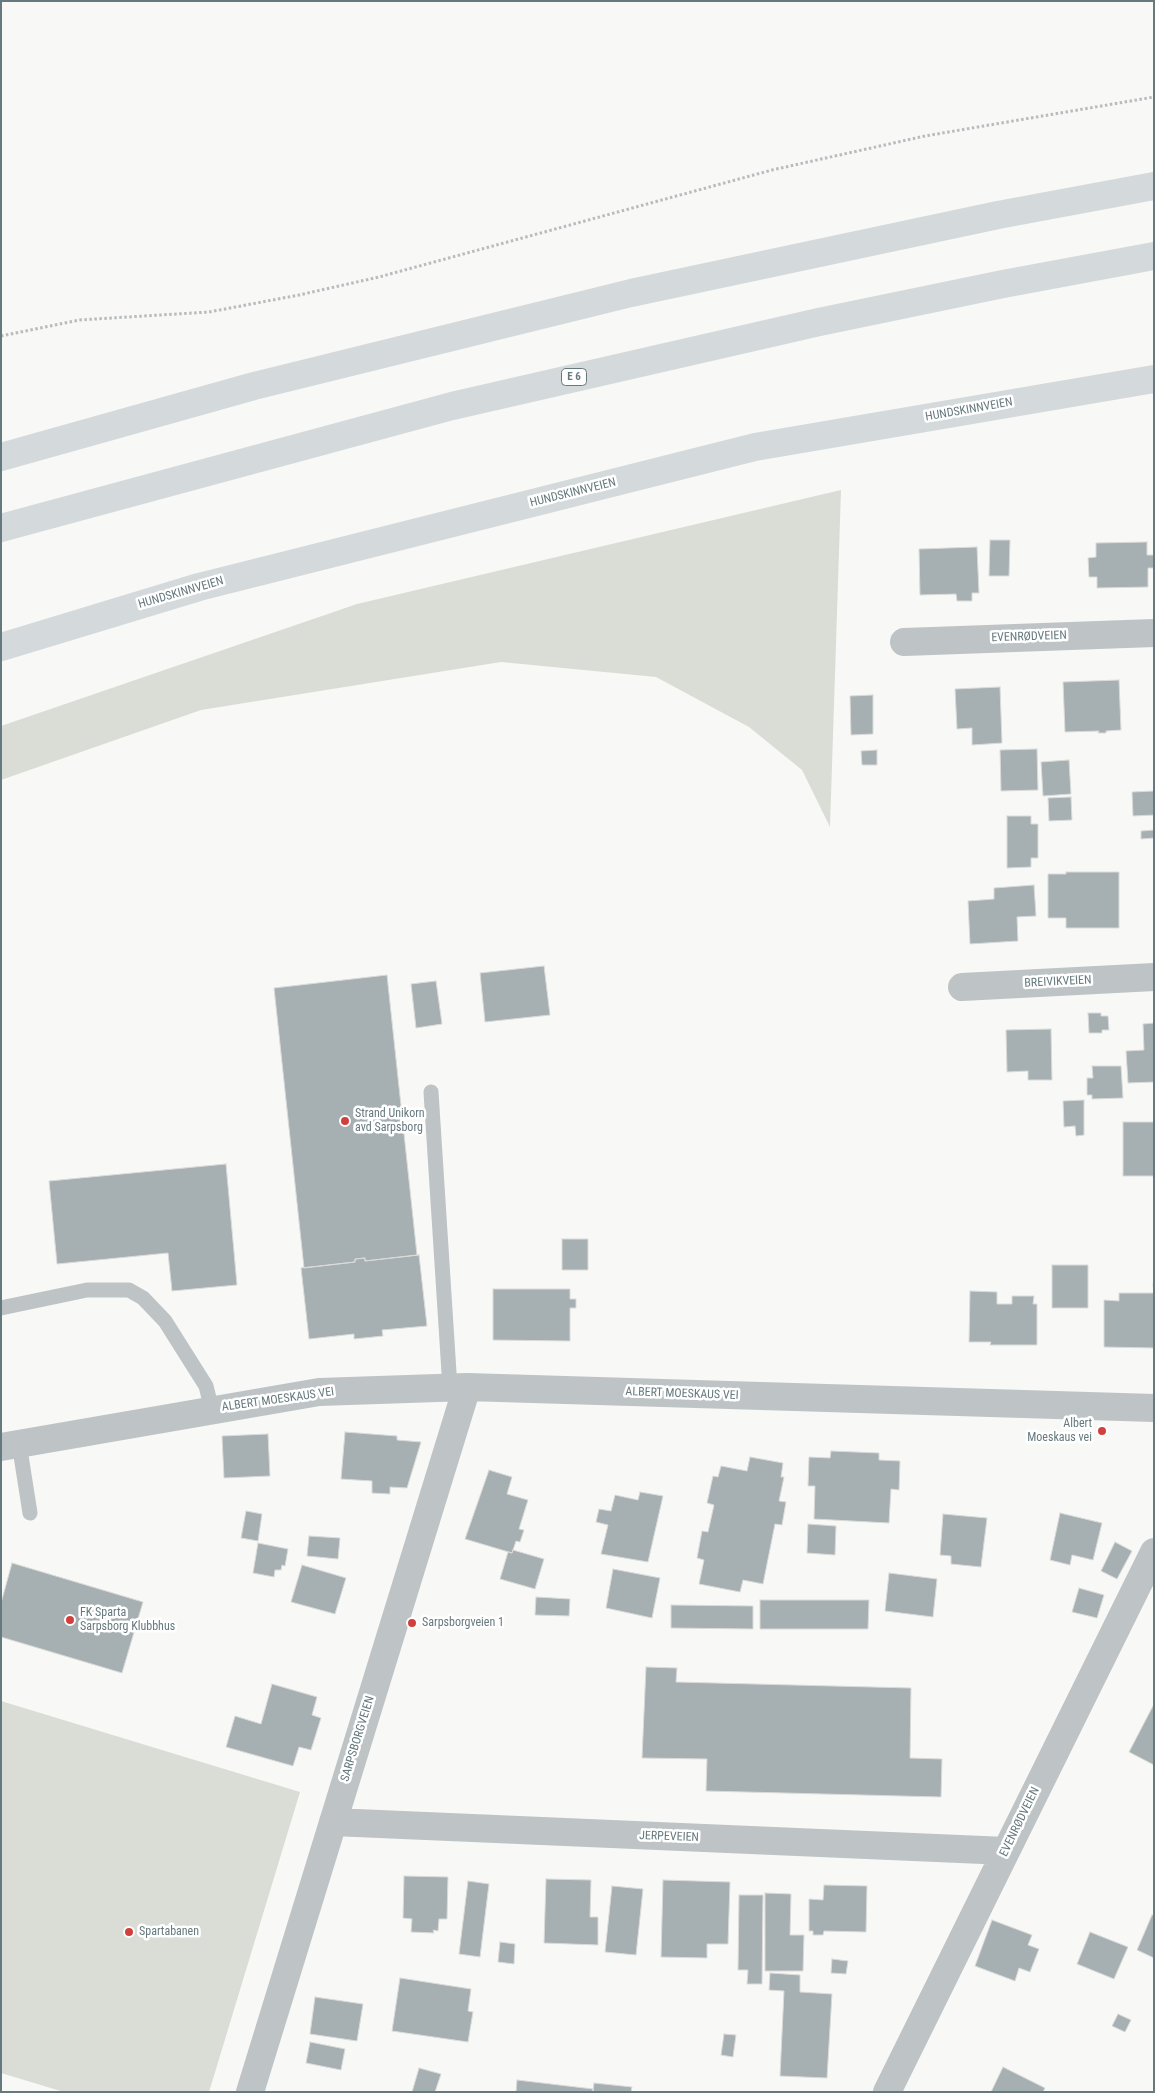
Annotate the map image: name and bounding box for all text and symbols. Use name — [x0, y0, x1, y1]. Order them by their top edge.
road number: E 6 — [562, 368, 586, 386]
street label: HUNDSKINNVEIEN — [924, 395, 1014, 425]
street label: HUNDSKINNVEIEN — [528, 475, 618, 511]
street label: HUNDSKINNVEIEN — [137, 574, 225, 612]
street label: EVENRØDVEIEN — [991, 628, 1067, 646]
street label: BREIVIKVEIEN — [1024, 973, 1092, 991]
place label: Strand Unikorn avd Sarpsborg — [355, 1107, 425, 1135]
marker: Strand Unikorn avd Sarpsborg — [339, 1115, 351, 1127]
street label: ALBERT MOESKAUS VEI — [221, 1385, 335, 1415]
street label: ALBERT MOESKAUS VEI — [625, 1385, 739, 1403]
place label: Albert Moeskaus vei — [1027, 1417, 1092, 1445]
marker: Albert Moeskaus vei — [1096, 1425, 1108, 1437]
place label: FK Sparta Sarpsborg Klubbhus — [80, 1606, 175, 1634]
marker: FK Sparta Sarpsborg Klubbhus — [64, 1614, 76, 1626]
place label: Sarpsborgveien 1 — [422, 1616, 504, 1630]
marker: Sarpsborgveien 1 — [406, 1617, 418, 1629]
street label: SARPSBORGVEIEN — [338, 1694, 378, 1784]
street label: EVENRØDVEIEN — [997, 1785, 1043, 1859]
street label: JERPEVEIEN — [639, 1829, 699, 1845]
place label: Spartabanen — [139, 1925, 199, 1939]
marker: Spartabanen — [123, 1926, 135, 1938]

